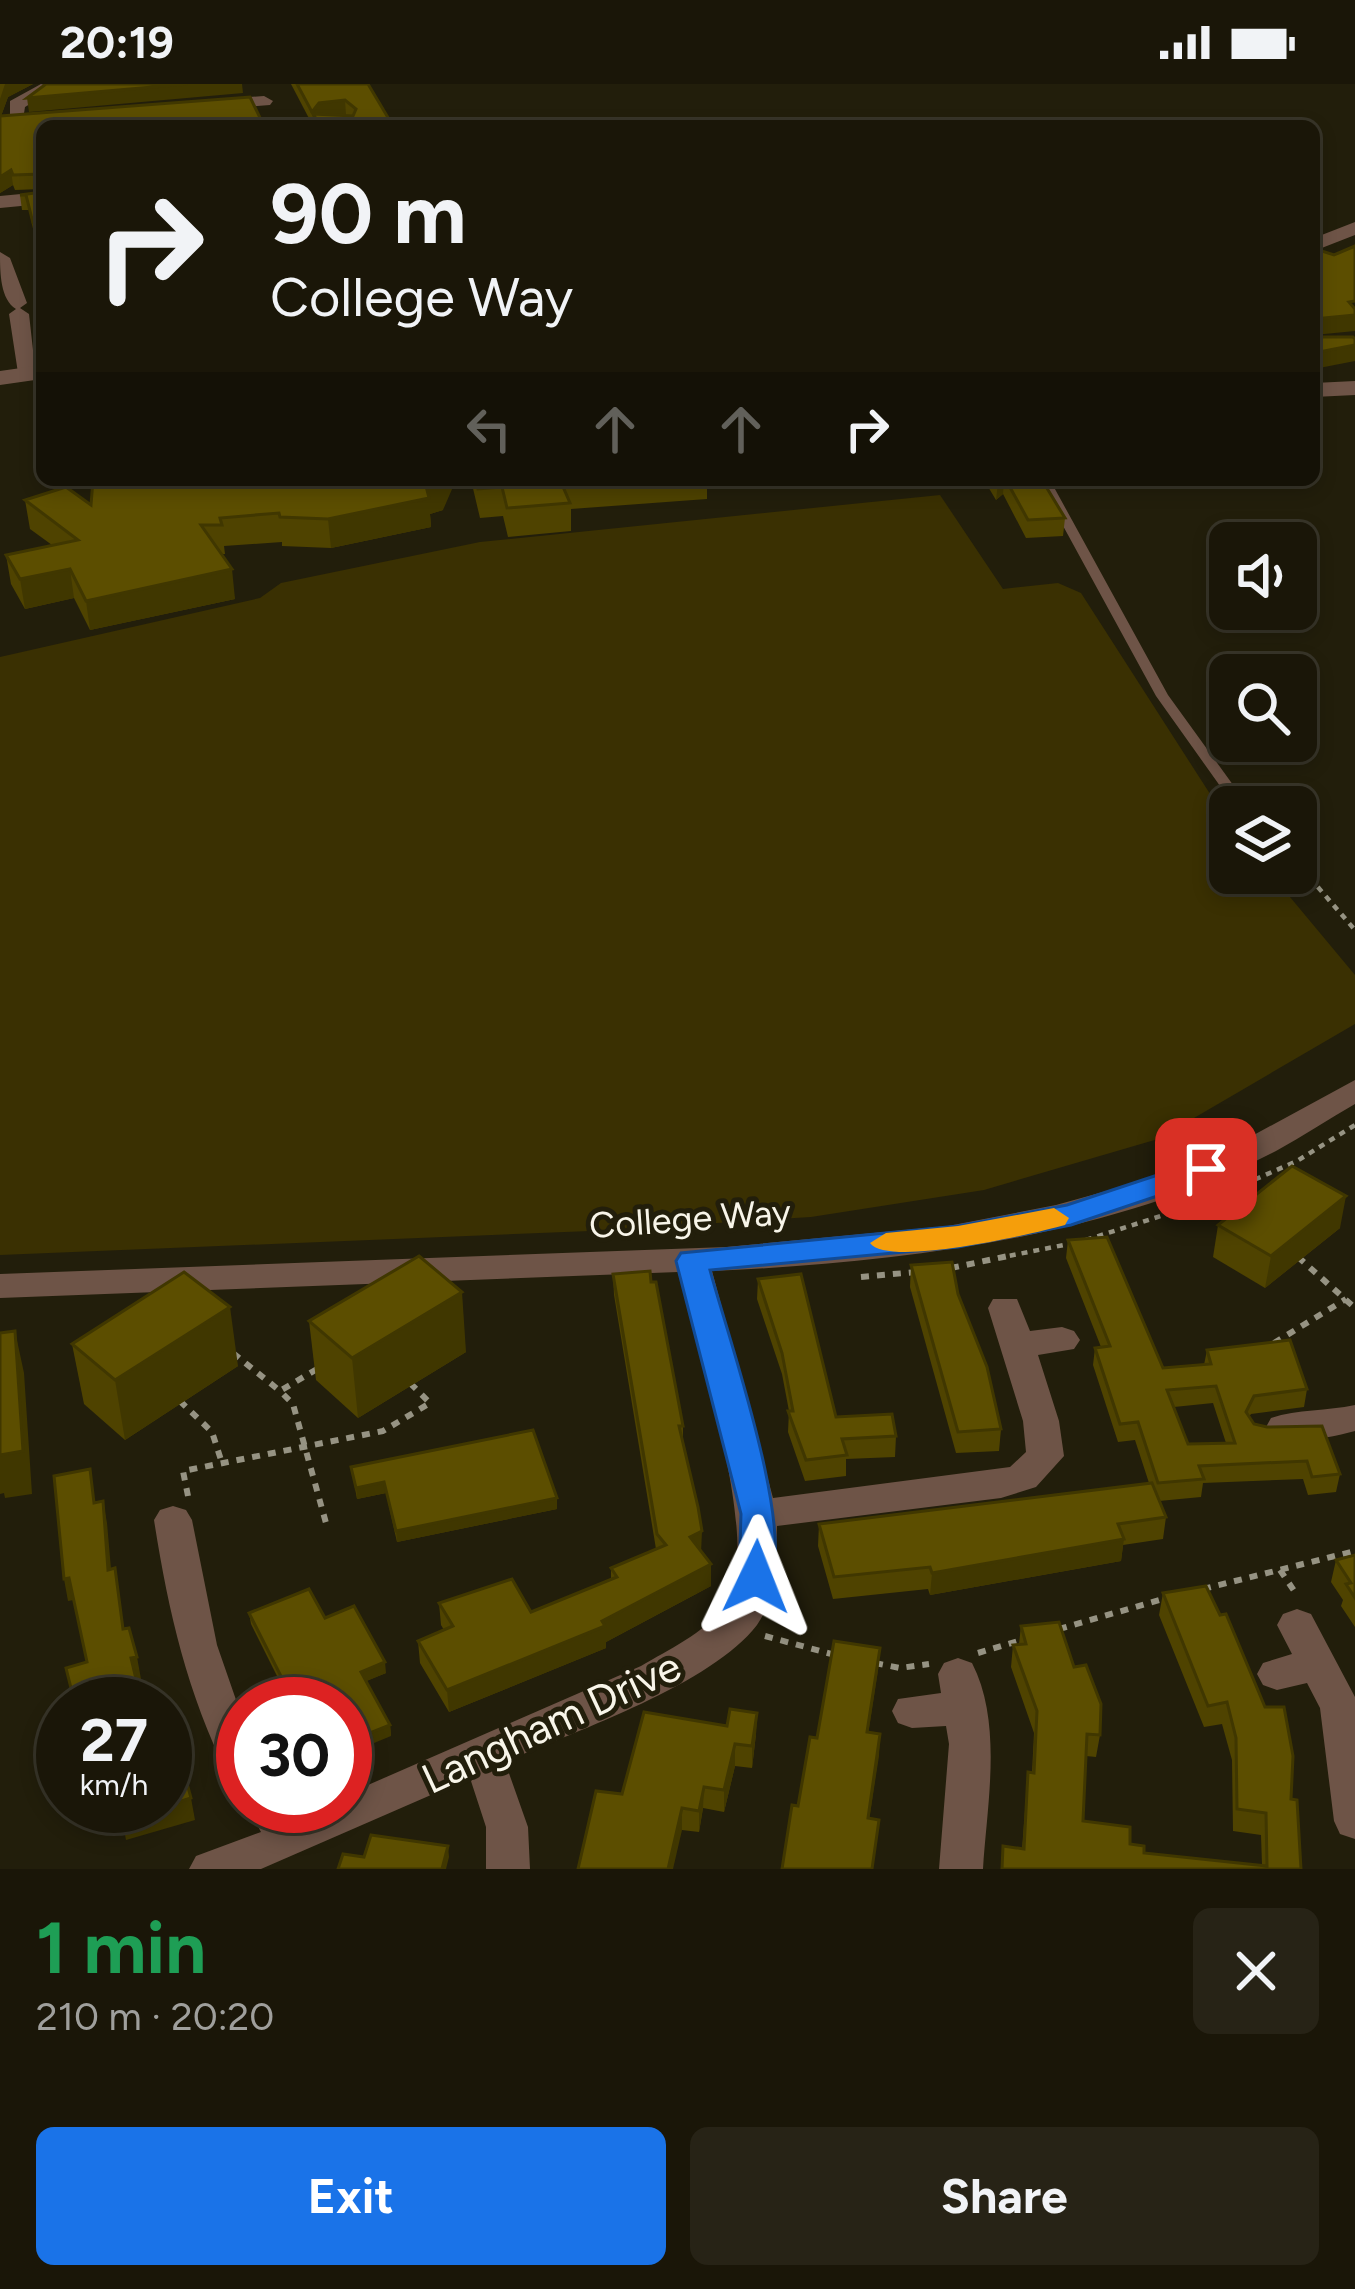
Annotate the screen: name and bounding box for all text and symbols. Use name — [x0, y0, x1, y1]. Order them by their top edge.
text: 20:19 — [60, 15, 174, 69]
text: 90 m — [270, 163, 466, 264]
icon: right — [72, 168, 228, 324]
text: College Way — [270, 265, 573, 330]
icon: left — [456, 396, 522, 462]
icon: ahead — [582, 396, 648, 462]
icon: ahead — [708, 396, 774, 462]
icon: right — [834, 396, 900, 462]
map controls — [1209, 522, 1317, 894]
button: sound — [1209, 522, 1317, 630]
button: search — [1209, 654, 1317, 762]
button: layers — [1209, 786, 1317, 894]
pin — [1155, 1118, 1257, 1220]
icon: arrive — [1173, 1136, 1239, 1202]
street label: College Way — [588, 1190, 792, 1247]
position arrow — [693, 1514, 819, 1640]
street label: Langham Drive — [414, 1640, 689, 1805]
speed limit sign: 30 — [216, 1677, 372, 1833]
text: 27 — [80, 1704, 148, 1776]
text: km/h — [80, 1766, 148, 1803]
text: 1 min — [36, 1905, 206, 1991]
button: close — [1193, 1908, 1319, 2034]
text: 210 m · 20:20 — [36, 1993, 274, 2040]
button: Exit — [36, 2127, 666, 2265]
button: Share — [690, 2127, 1319, 2265]

